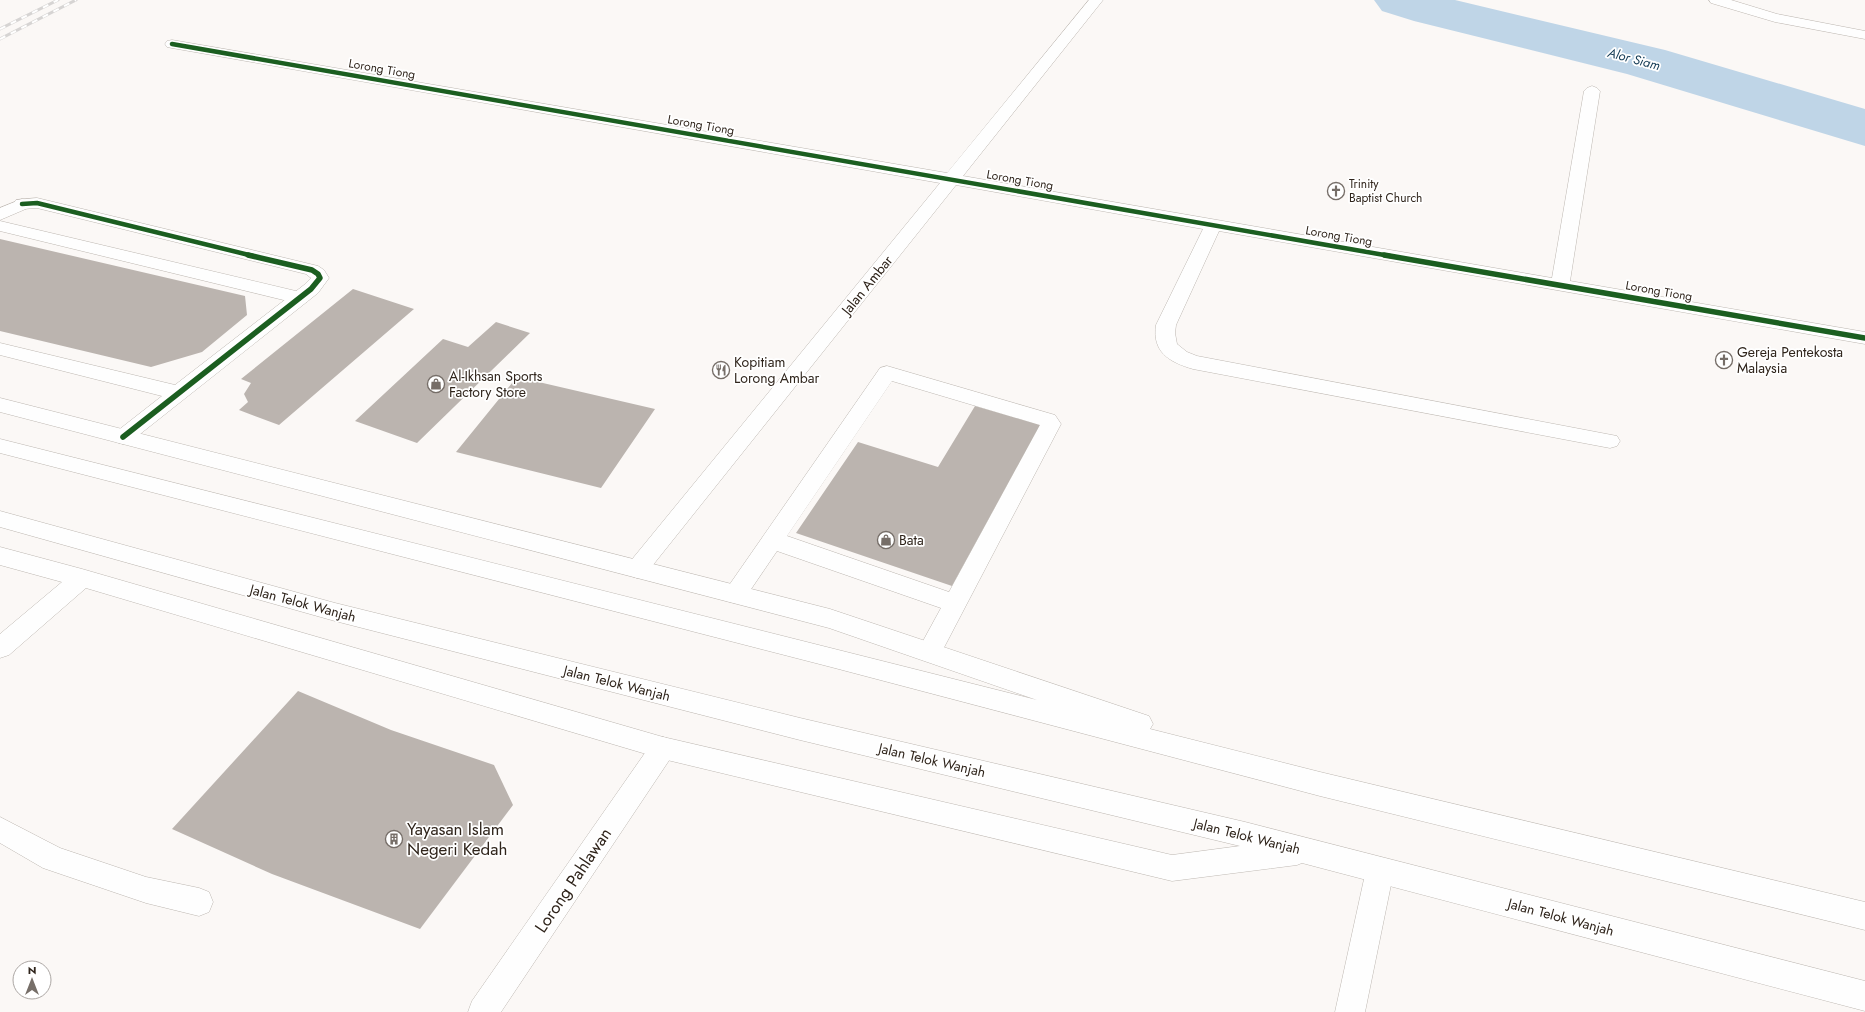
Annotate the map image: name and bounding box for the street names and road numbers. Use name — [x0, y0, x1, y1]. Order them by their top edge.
street label: Lorong Tiong — [347, 54, 417, 84]
street label: Lorong Tiong — [666, 110, 736, 140]
street label: Lorong Tiong — [985, 165, 1055, 195]
street label: Lorong Tiong — [1304, 221, 1374, 251]
street label: Jalan Ambar — [836, 251, 897, 321]
street label: Lorong Tiong — [1624, 276, 1694, 306]
street label: Jalan Telok Wanjah — [246, 579, 358, 627]
street label: Jalan Telok Wanjah — [560, 660, 672, 706]
street label: Jalan Telok Wanjah — [875, 738, 987, 782]
street label: Jalan Telok Wanjah — [1190, 813, 1302, 859]
street label: Lorong Pahlawan — [529, 823, 617, 937]
street label: Jalan Telok Wanjah — [1504, 893, 1616, 941]

